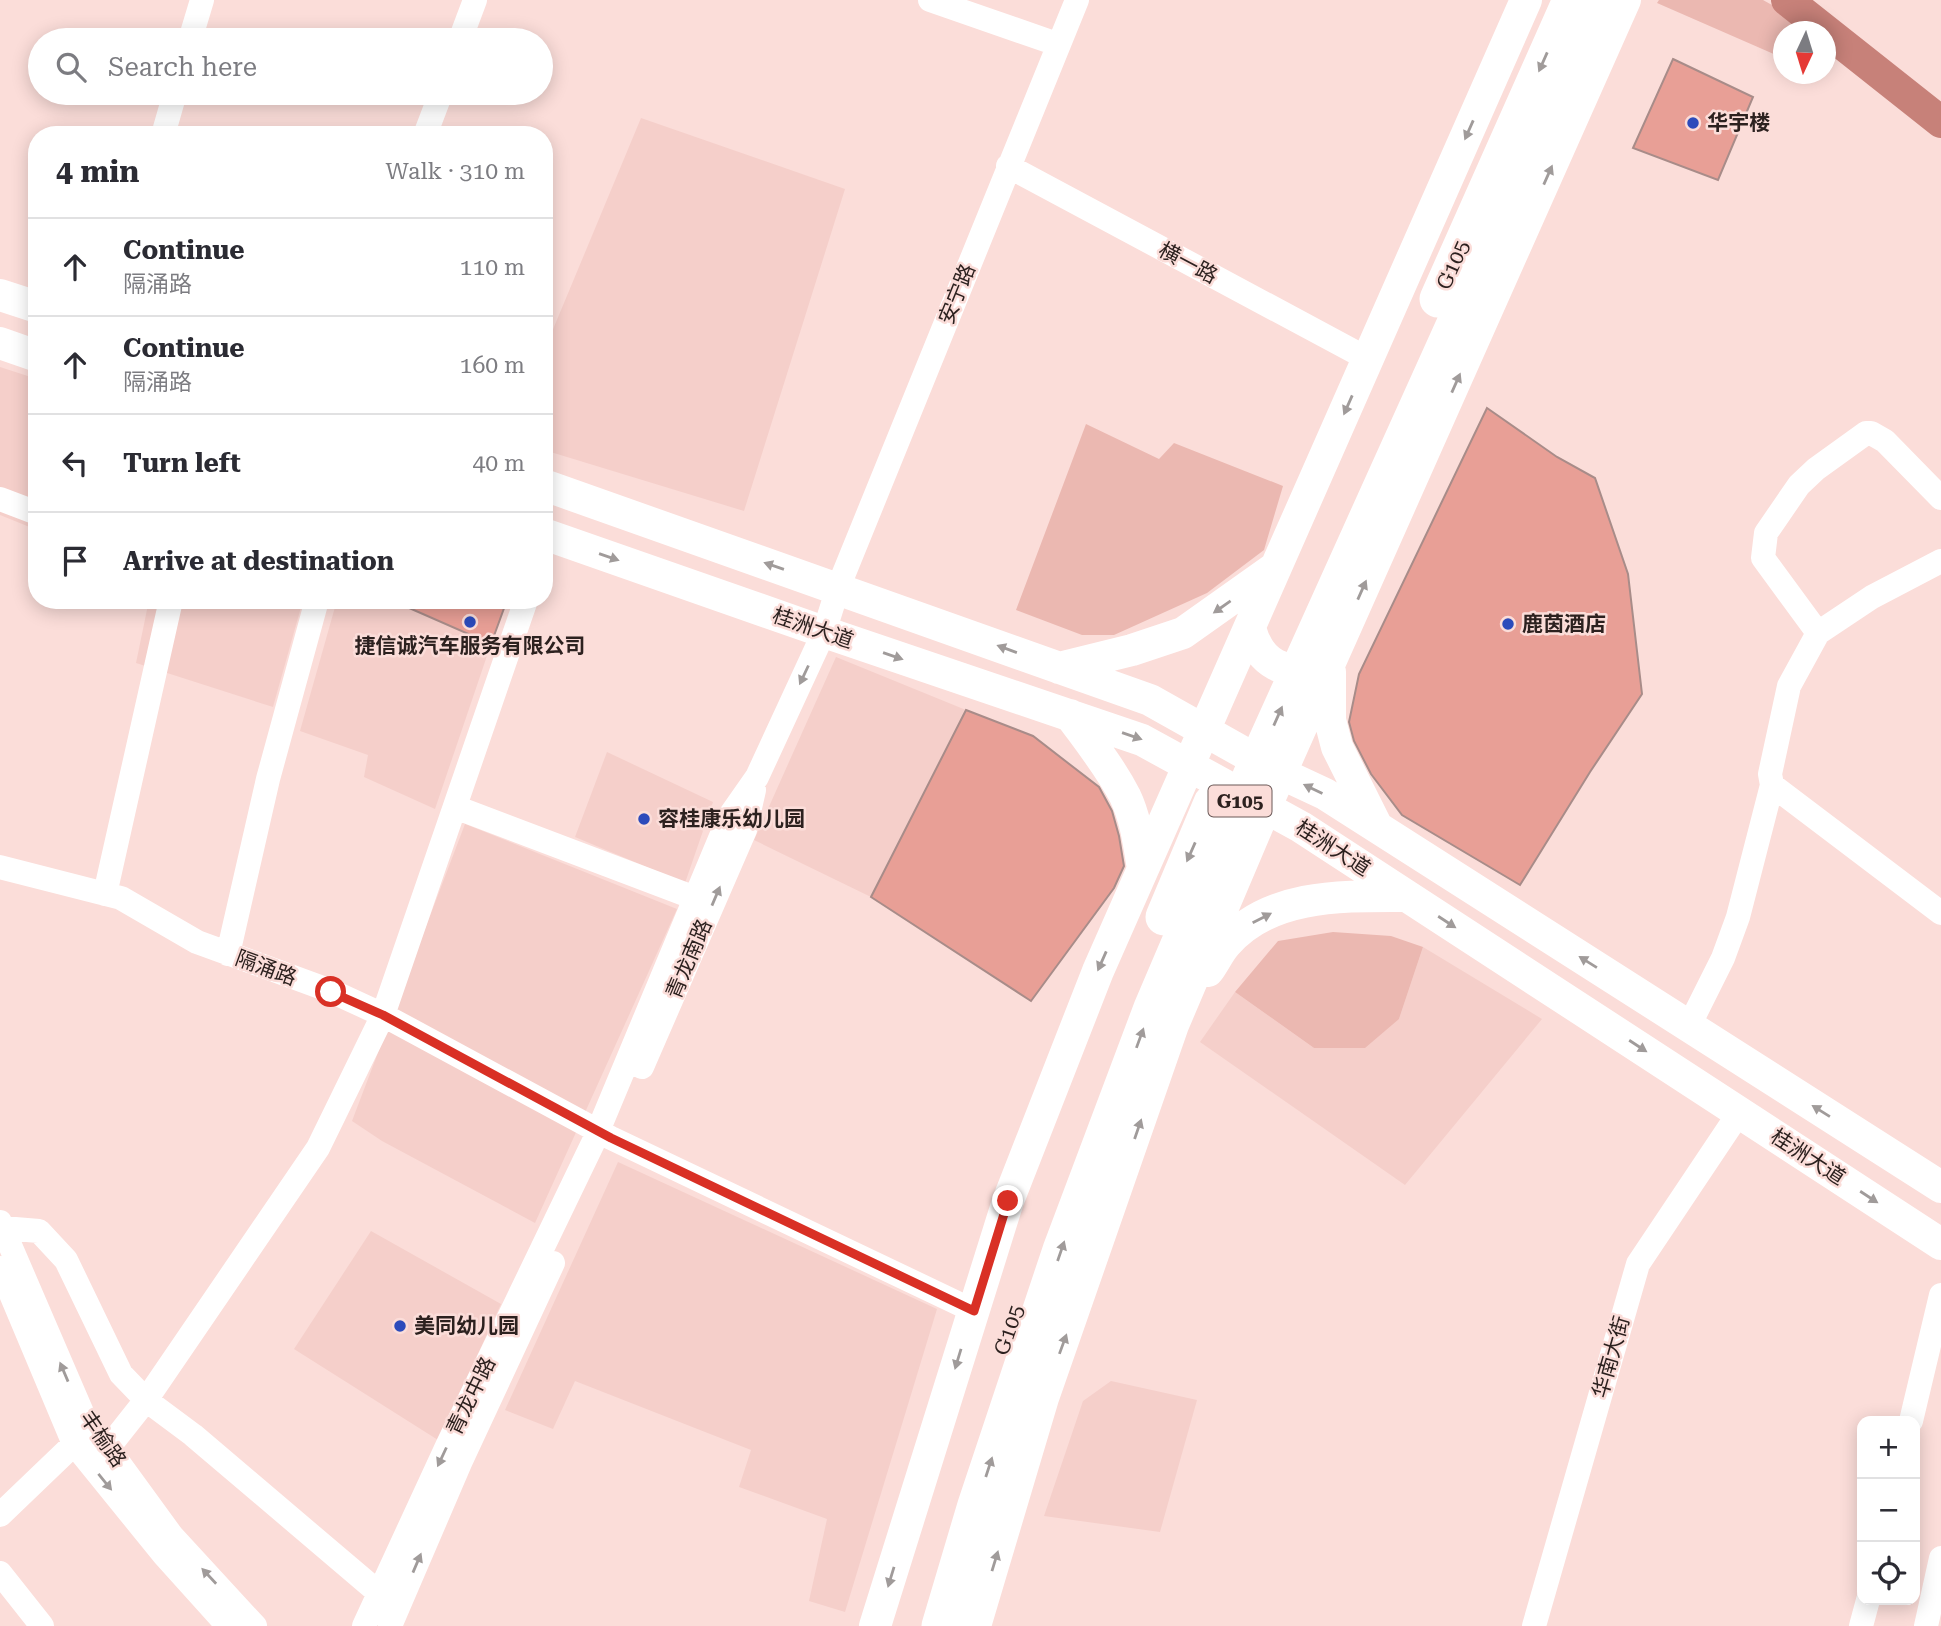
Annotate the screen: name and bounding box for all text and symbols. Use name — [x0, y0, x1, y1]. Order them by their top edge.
north arrow — [1773, 21, 1836, 84]
search box — [28, 28, 553, 105]
icon: search — [52, 48, 90, 86]
text: Search here — [108, 52, 257, 82]
one-way arrow — [1538, 52, 1549, 73]
place label: 华宇楼 — [1707, 111, 1770, 135]
marker: 华宇楼 — [1685, 115, 1701, 131]
one-way arrow — [1463, 120, 1475, 140]
text: 4 min — [56, 154, 139, 189]
text: Walk · 310 m — [386, 158, 525, 185]
one-way arrow — [1543, 164, 1554, 185]
text: Continue — [123, 235, 245, 265]
street label: G105 — [1432, 237, 1474, 293]
street label: 横一路 — [1155, 238, 1221, 288]
icon: ahead — [56, 248, 94, 286]
text: 110 m — [460, 254, 525, 281]
street label: 安宁路 — [934, 260, 980, 328]
text: 隔涌路 — [123, 271, 192, 298]
text: Continue — [123, 333, 245, 363]
icon: ahead — [56, 346, 94, 384]
text: 160 m — [460, 352, 525, 379]
text: 隔涌路 — [123, 369, 192, 396]
one-way arrow — [1451, 372, 1462, 393]
one-way arrow — [1342, 395, 1353, 416]
icon: left — [56, 444, 94, 482]
text: Turn left — [123, 448, 241, 478]
text: 40 m — [472, 450, 525, 477]
icon: arrive — [56, 542, 94, 580]
text: Arrive at destination — [123, 546, 394, 576]
one-way arrow — [598, 552, 619, 563]
one-way arrow — [763, 560, 784, 571]
one-way arrow — [1357, 580, 1368, 600]
one-way arrow — [1213, 600, 1231, 614]
street label: 桂洲大道 — [769, 603, 857, 653]
place label: 鹿茵酒店 — [1522, 612, 1606, 636]
marker: 捷信诚汽车服务有限公司 — [462, 614, 478, 630]
marker: 鹿茵酒店 — [1500, 616, 1516, 632]
place label: 捷信诚汽车服务有限公司 — [355, 634, 586, 658]
one-way arrow — [996, 643, 1017, 654]
one-way arrow — [883, 651, 904, 662]
one-way arrow — [798, 664, 809, 685]
one-way arrow — [1273, 706, 1284, 727]
one-way arrow — [1121, 731, 1142, 742]
one-way arrow — [1303, 783, 1323, 794]
road number: G105 — [1208, 786, 1272, 816]
place label: 容桂康乐幼儿园 — [658, 807, 805, 831]
marker: 容桂康乐幼儿园 — [636, 811, 652, 827]
street label: 桂洲大道 — [1291, 815, 1375, 881]
one-way arrow — [1185, 841, 1196, 862]
one-way arrow — [711, 885, 722, 906]
one-way arrow — [1252, 912, 1272, 924]
one-way arrow — [1437, 915, 1457, 928]
street label: 青龙南路 — [662, 916, 716, 1002]
street label: 隔涌路 — [232, 946, 300, 990]
one-way arrow — [1096, 951, 1107, 972]
one-way arrow — [1579, 955, 1597, 969]
route start — [315, 976, 346, 1007]
one-way arrow — [1135, 1028, 1146, 1049]
one-way arrow — [1628, 1039, 1647, 1052]
one-way arrow — [1812, 1104, 1831, 1117]
one-way arrow — [1133, 1118, 1144, 1139]
street label: 桂洲大道 — [1766, 1124, 1850, 1190]
route end — [992, 1185, 1023, 1216]
one-way arrow — [1859, 1191, 1879, 1204]
one-way arrow — [1056, 1241, 1067, 1262]
street label: G105 — [989, 1302, 1029, 1358]
street label: 华南大街 — [1588, 1313, 1634, 1401]
place label: 美同幼儿园 — [414, 1314, 519, 1338]
marker: 美同幼儿园 — [392, 1318, 408, 1334]
one-way arrow — [1058, 1333, 1069, 1354]
one-way arrow — [953, 1349, 963, 1370]
street label: 青龙中路 — [442, 1353, 500, 1439]
one-way arrow — [58, 1361, 69, 1382]
street label: 丰榆路 — [75, 1406, 131, 1472]
map controls — [1857, 1416, 1920, 1605]
button: + — [1857, 1416, 1920, 1479]
one-way arrow — [436, 1447, 448, 1467]
one-way arrow — [984, 1457, 995, 1478]
one-way arrow — [97, 1473, 112, 1491]
button: − — [1857, 1479, 1920, 1542]
button: locate — [1857, 1542, 1920, 1605]
one-way arrow — [990, 1550, 1000, 1571]
one-way arrow — [412, 1553, 423, 1574]
one-way arrow — [885, 1566, 895, 1587]
one-way arrow — [201, 1567, 217, 1585]

